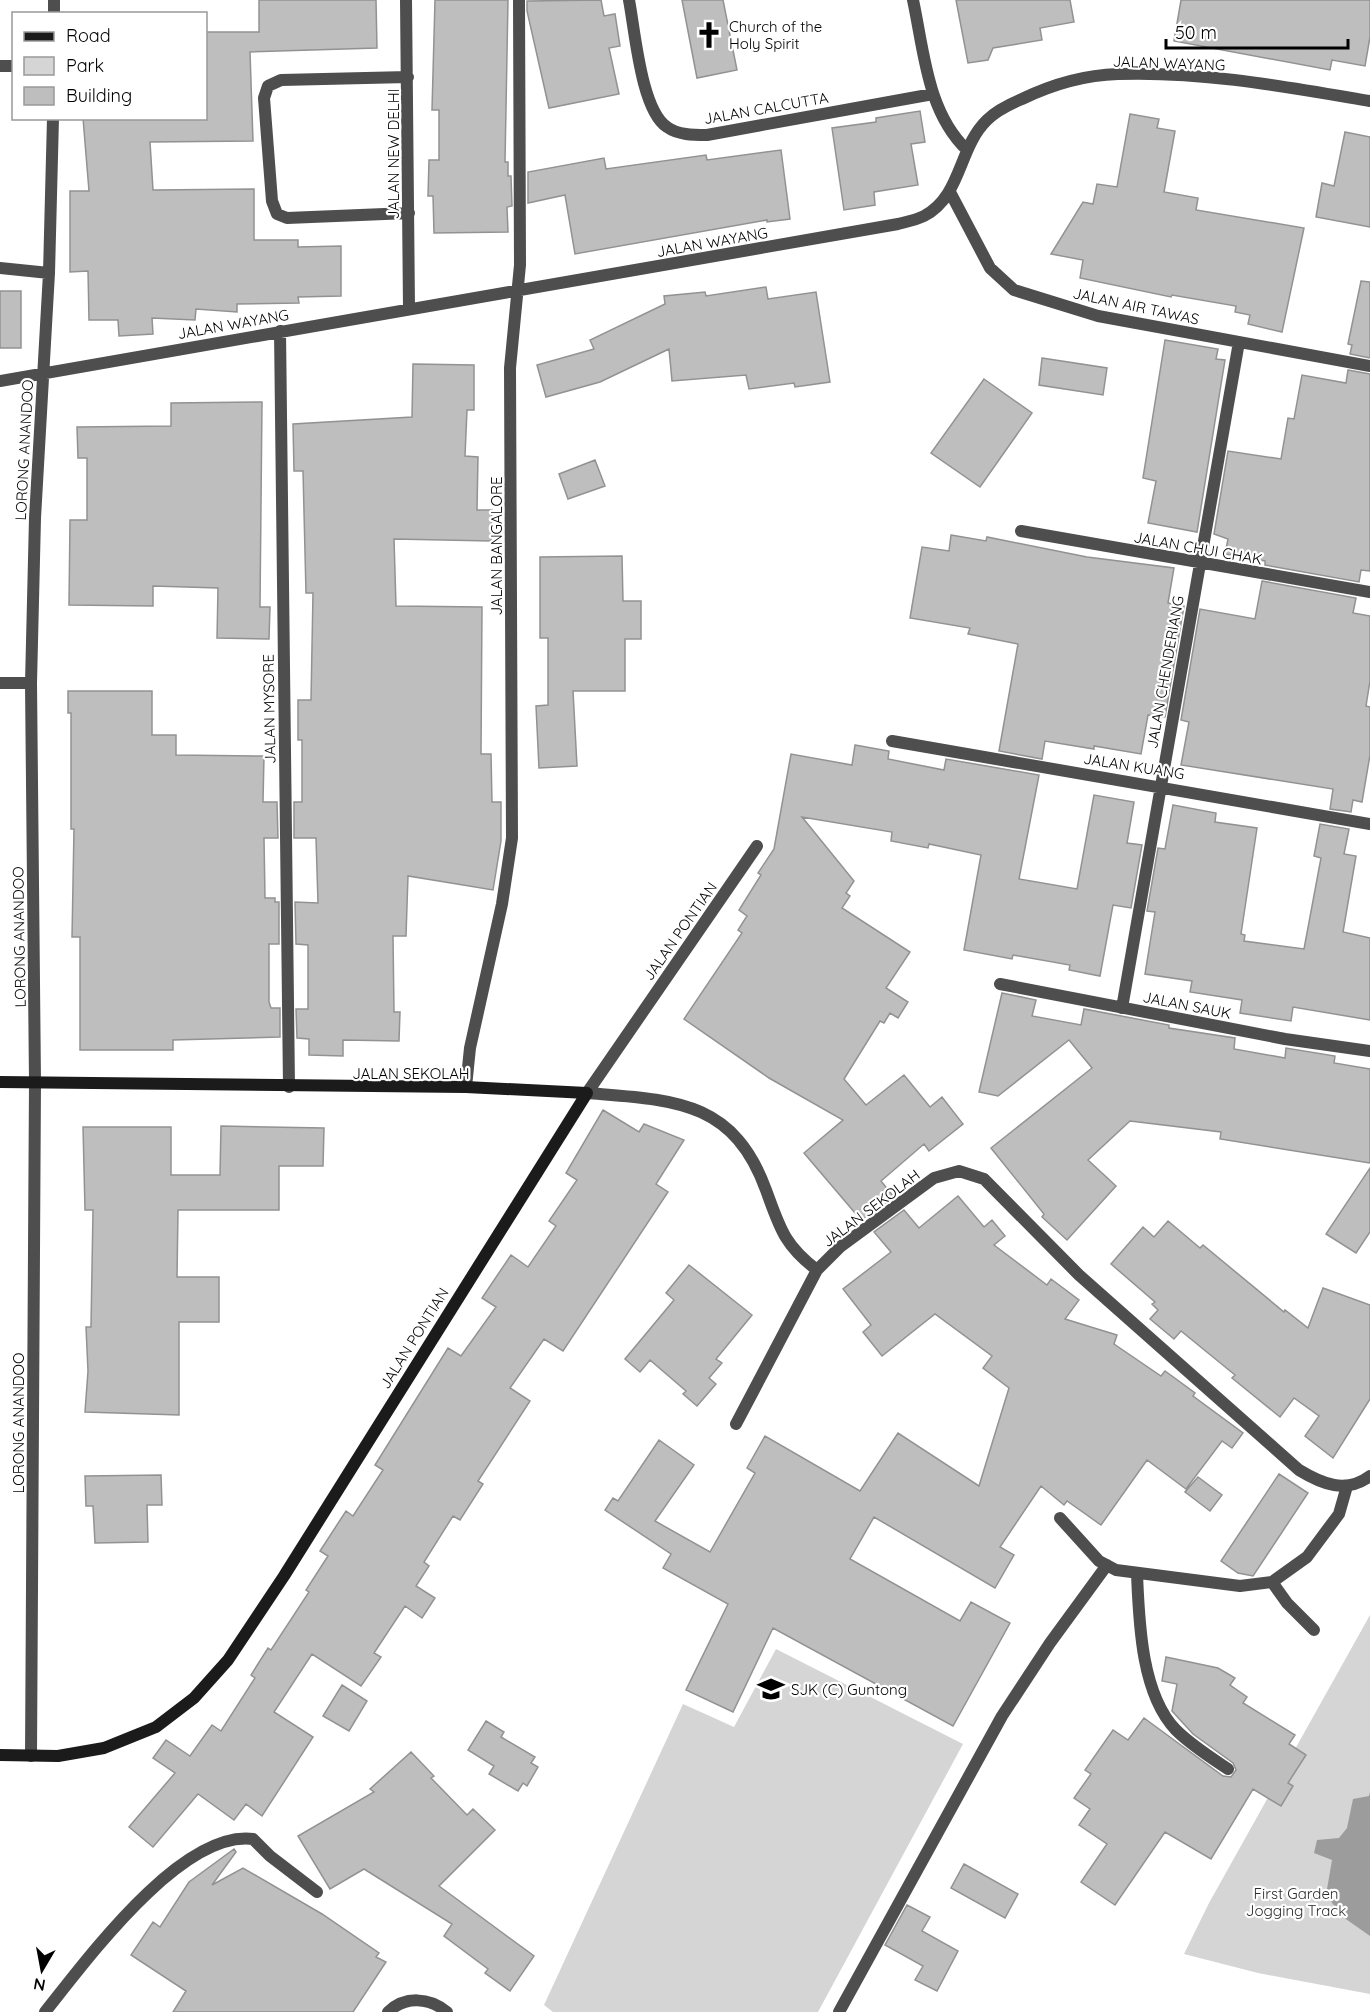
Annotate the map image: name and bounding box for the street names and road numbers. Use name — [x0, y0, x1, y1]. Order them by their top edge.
street label: JALAN WAYANG — [1112, 52, 1226, 74]
street label: JALAN CALCUTTA — [702, 88, 830, 128]
street label: JALAN NEW DELHI — [384, 89, 403, 219]
street label: JALAN WAYANG — [655, 223, 769, 261]
street label: JALAN AIR TAWAS — [1071, 283, 1201, 329]
street label: JALAN WAYANG — [176, 305, 290, 343]
street label: LORONG ANANDOO — [11, 379, 37, 521]
street label: JALAN BANGALORE — [487, 476, 506, 616]
street label: JALAN CHUI CHAK — [1132, 527, 1264, 569]
street label: JALAN CHENDERIANG — [1142, 594, 1188, 750]
street label: JALAN MYSORE — [259, 654, 279, 764]
street label: JALAN KUANG — [1082, 749, 1186, 783]
street label: LORONG ANANDOO — [8, 866, 30, 1008]
street label: JALAN PONTIAN — [639, 878, 721, 984]
street label: JALAN SAUK — [1141, 987, 1233, 1023]
street label: JALAN SEKOLAH — [352, 1064, 470, 1083]
street label: JALAN SEKOLAH — [818, 1165, 924, 1251]
street label: JALAN PONTIAN — [375, 1284, 453, 1392]
street label: LORONG ANANDOO — [9, 1352, 28, 1494]

